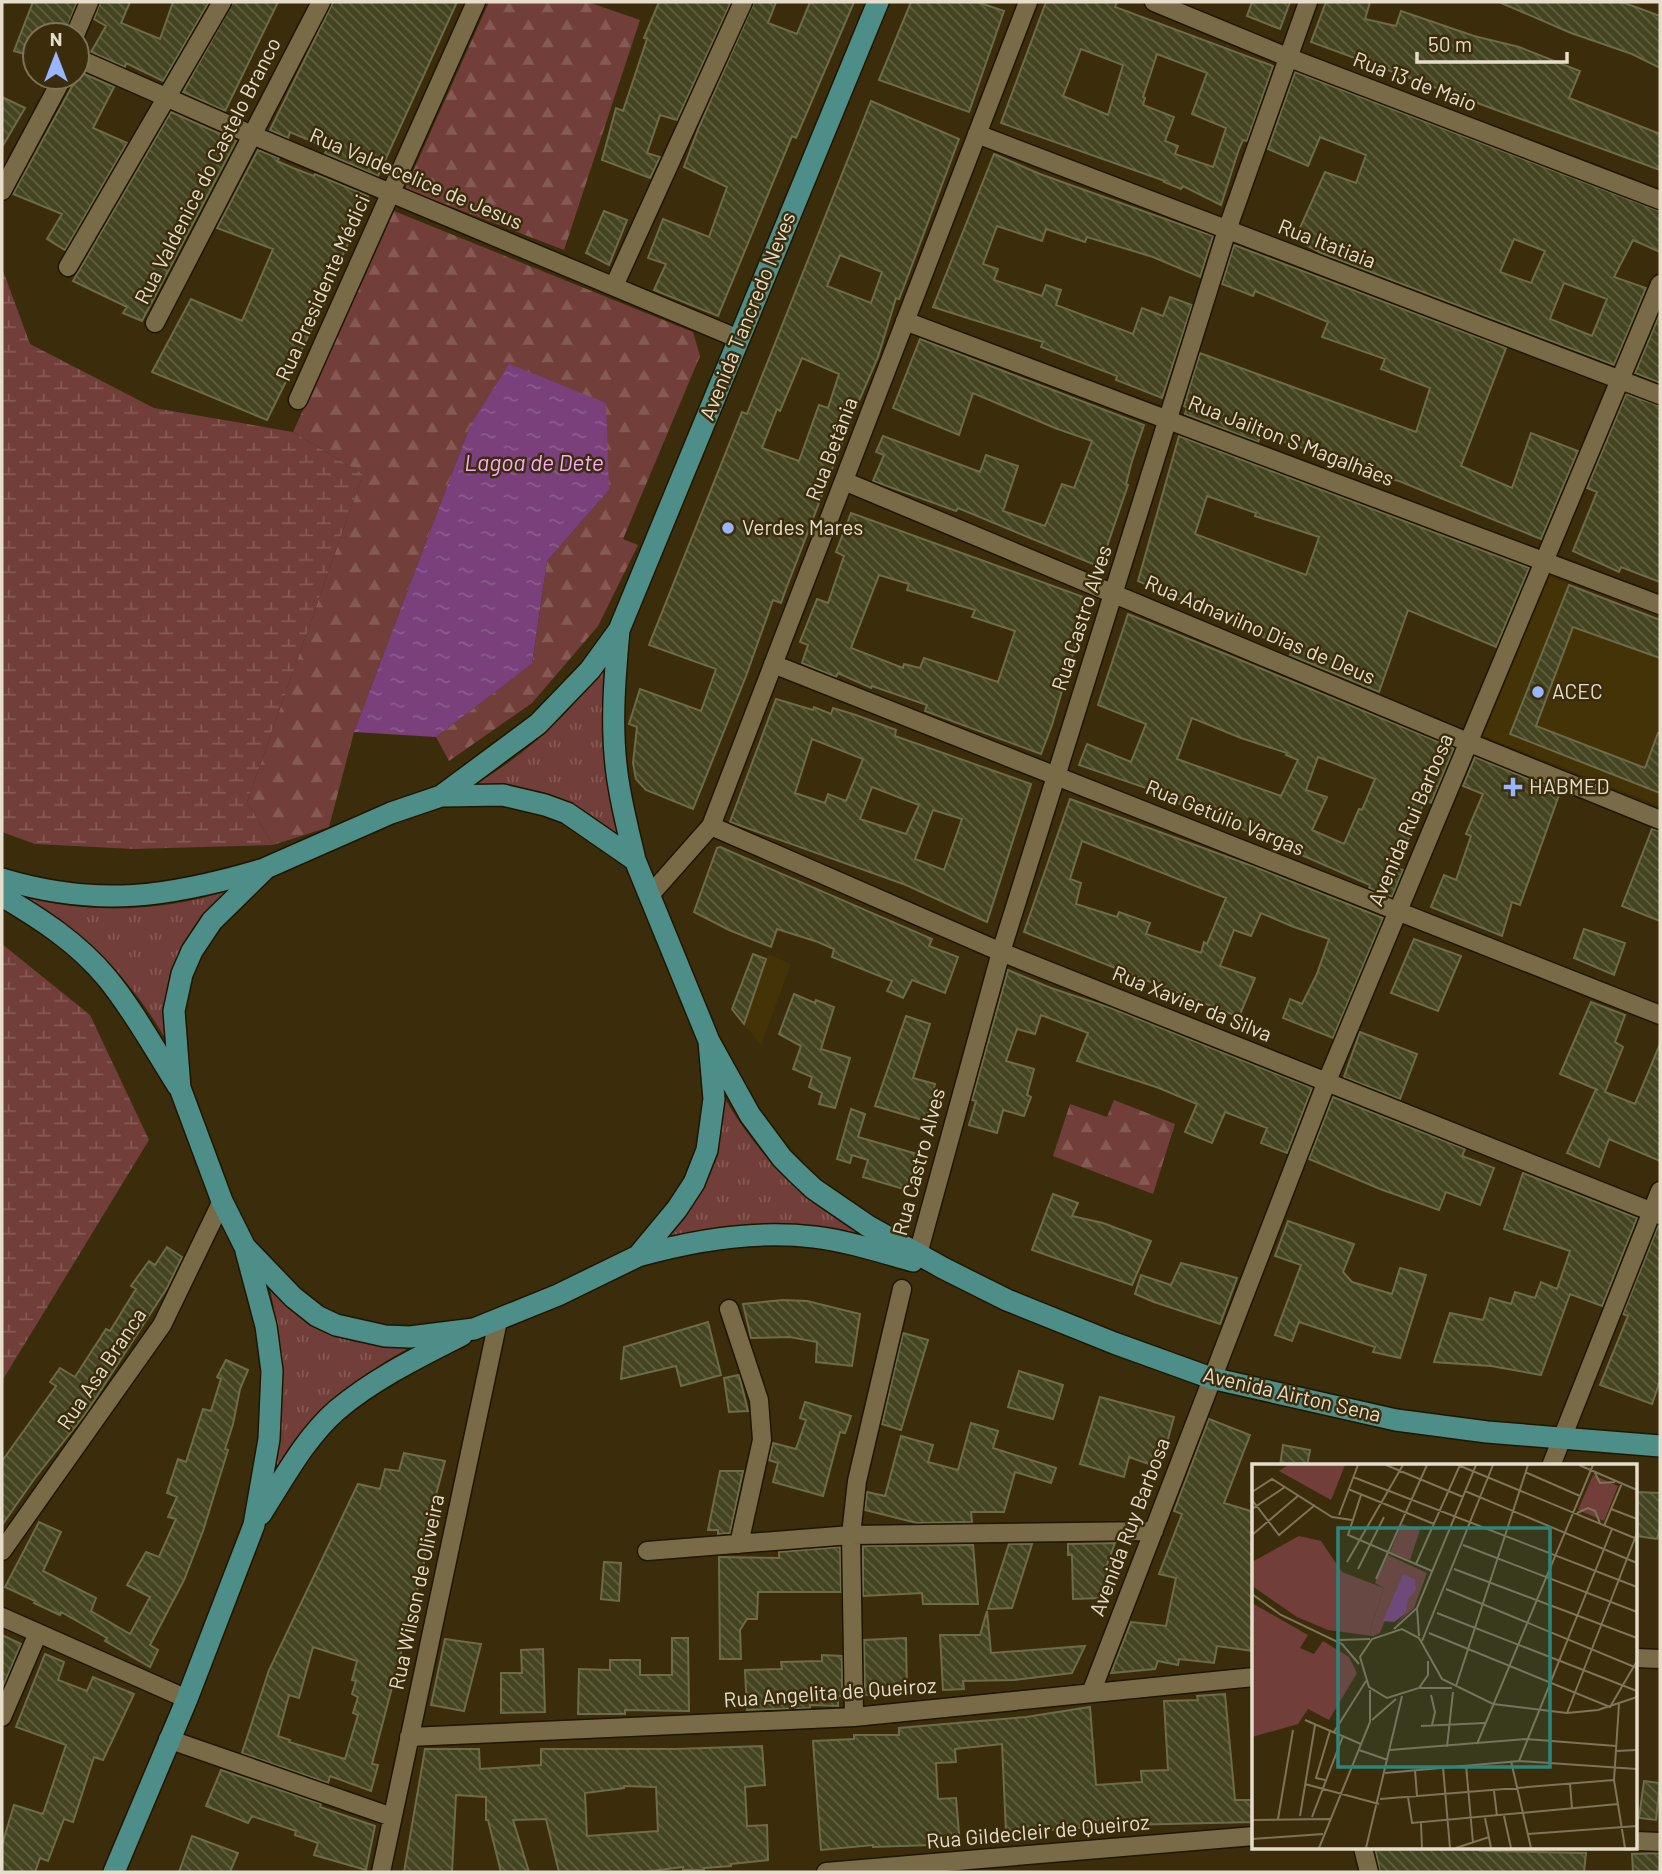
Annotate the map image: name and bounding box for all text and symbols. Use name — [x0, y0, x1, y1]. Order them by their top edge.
north arrow — [21, 21, 91, 91]
scale bar — [1417, 21, 1568, 65]
text: N — [50, 27, 62, 50]
text: 50 m — [1428, 31, 1472, 56]
street label: Rua Valdenice do Castelo Branco — [128, 33, 285, 308]
street label: Rua 13 de Maio — [1350, 45, 1481, 116]
street label: Rua Valdecelice de Jesus — [307, 121, 527, 234]
street label: Rua Presidente Médici — [269, 190, 374, 385]
street label: Avenida Tancredo Neves — [693, 208, 800, 423]
street label: Rua Itatiaia — [1275, 213, 1380, 273]
street label: Rua Jailton S Magalhães — [1185, 389, 1398, 490]
street label: Rua Betânia — [799, 393, 862, 504]
water label: Lagoa de Dete — [464, 448, 604, 476]
place label: Verdes Mares — [742, 514, 863, 539]
marker: Verdes Mares — [720, 520, 736, 536]
street label: Rua Castro Alves — [1045, 542, 1116, 693]
street label: Rua Adnavilno Dias de Deus — [1142, 569, 1379, 689]
place label: ACEC — [1552, 678, 1603, 703]
marker: ACEC — [1530, 684, 1546, 700]
street label: Avenida Rui Barbosa — [1362, 730, 1457, 909]
street label: Rua Getúlio Vargas — [1142, 773, 1309, 860]
place label: HABMED — [1529, 773, 1610, 798]
marker: HABMED — [1503, 777, 1523, 797]
street label: Rua Xavier da Silva — [1109, 959, 1276, 1046]
street label: Rua Castro Alves — [886, 1085, 949, 1238]
street label: Rua Asa Branca — [51, 1303, 151, 1434]
street label: Avenida Airton Sena — [1201, 1361, 1384, 1426]
street label: Avenida Ruy Barbosa — [1083, 1434, 1174, 1619]
inset map — [1252, 1464, 1638, 1850]
street label: Rua Wilson de Oliveira — [383, 1492, 448, 1692]
street label: Rua Angelita de Queiroz — [723, 1672, 937, 1711]
street label: Rua Gildecleir de Queiroz — [925, 1808, 1151, 1853]

